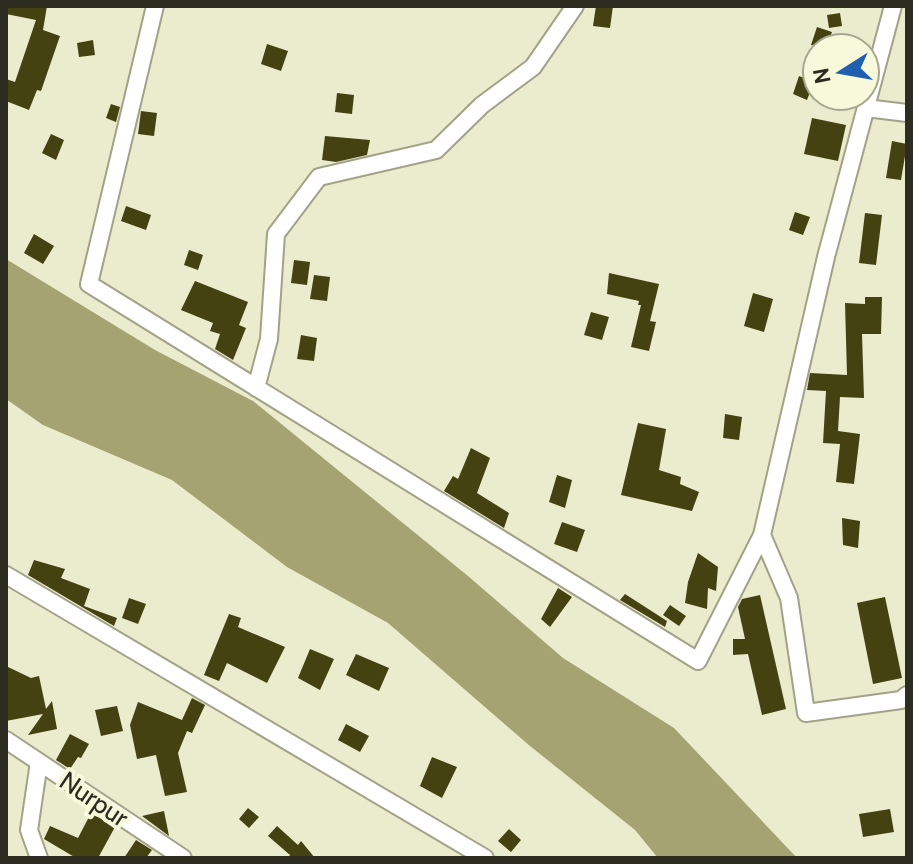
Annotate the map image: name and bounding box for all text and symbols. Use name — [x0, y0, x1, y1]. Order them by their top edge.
north arrow — [801, 32, 881, 112]
text: N — [807, 66, 837, 86]
street label: Nurpur — [53, 764, 135, 834]

